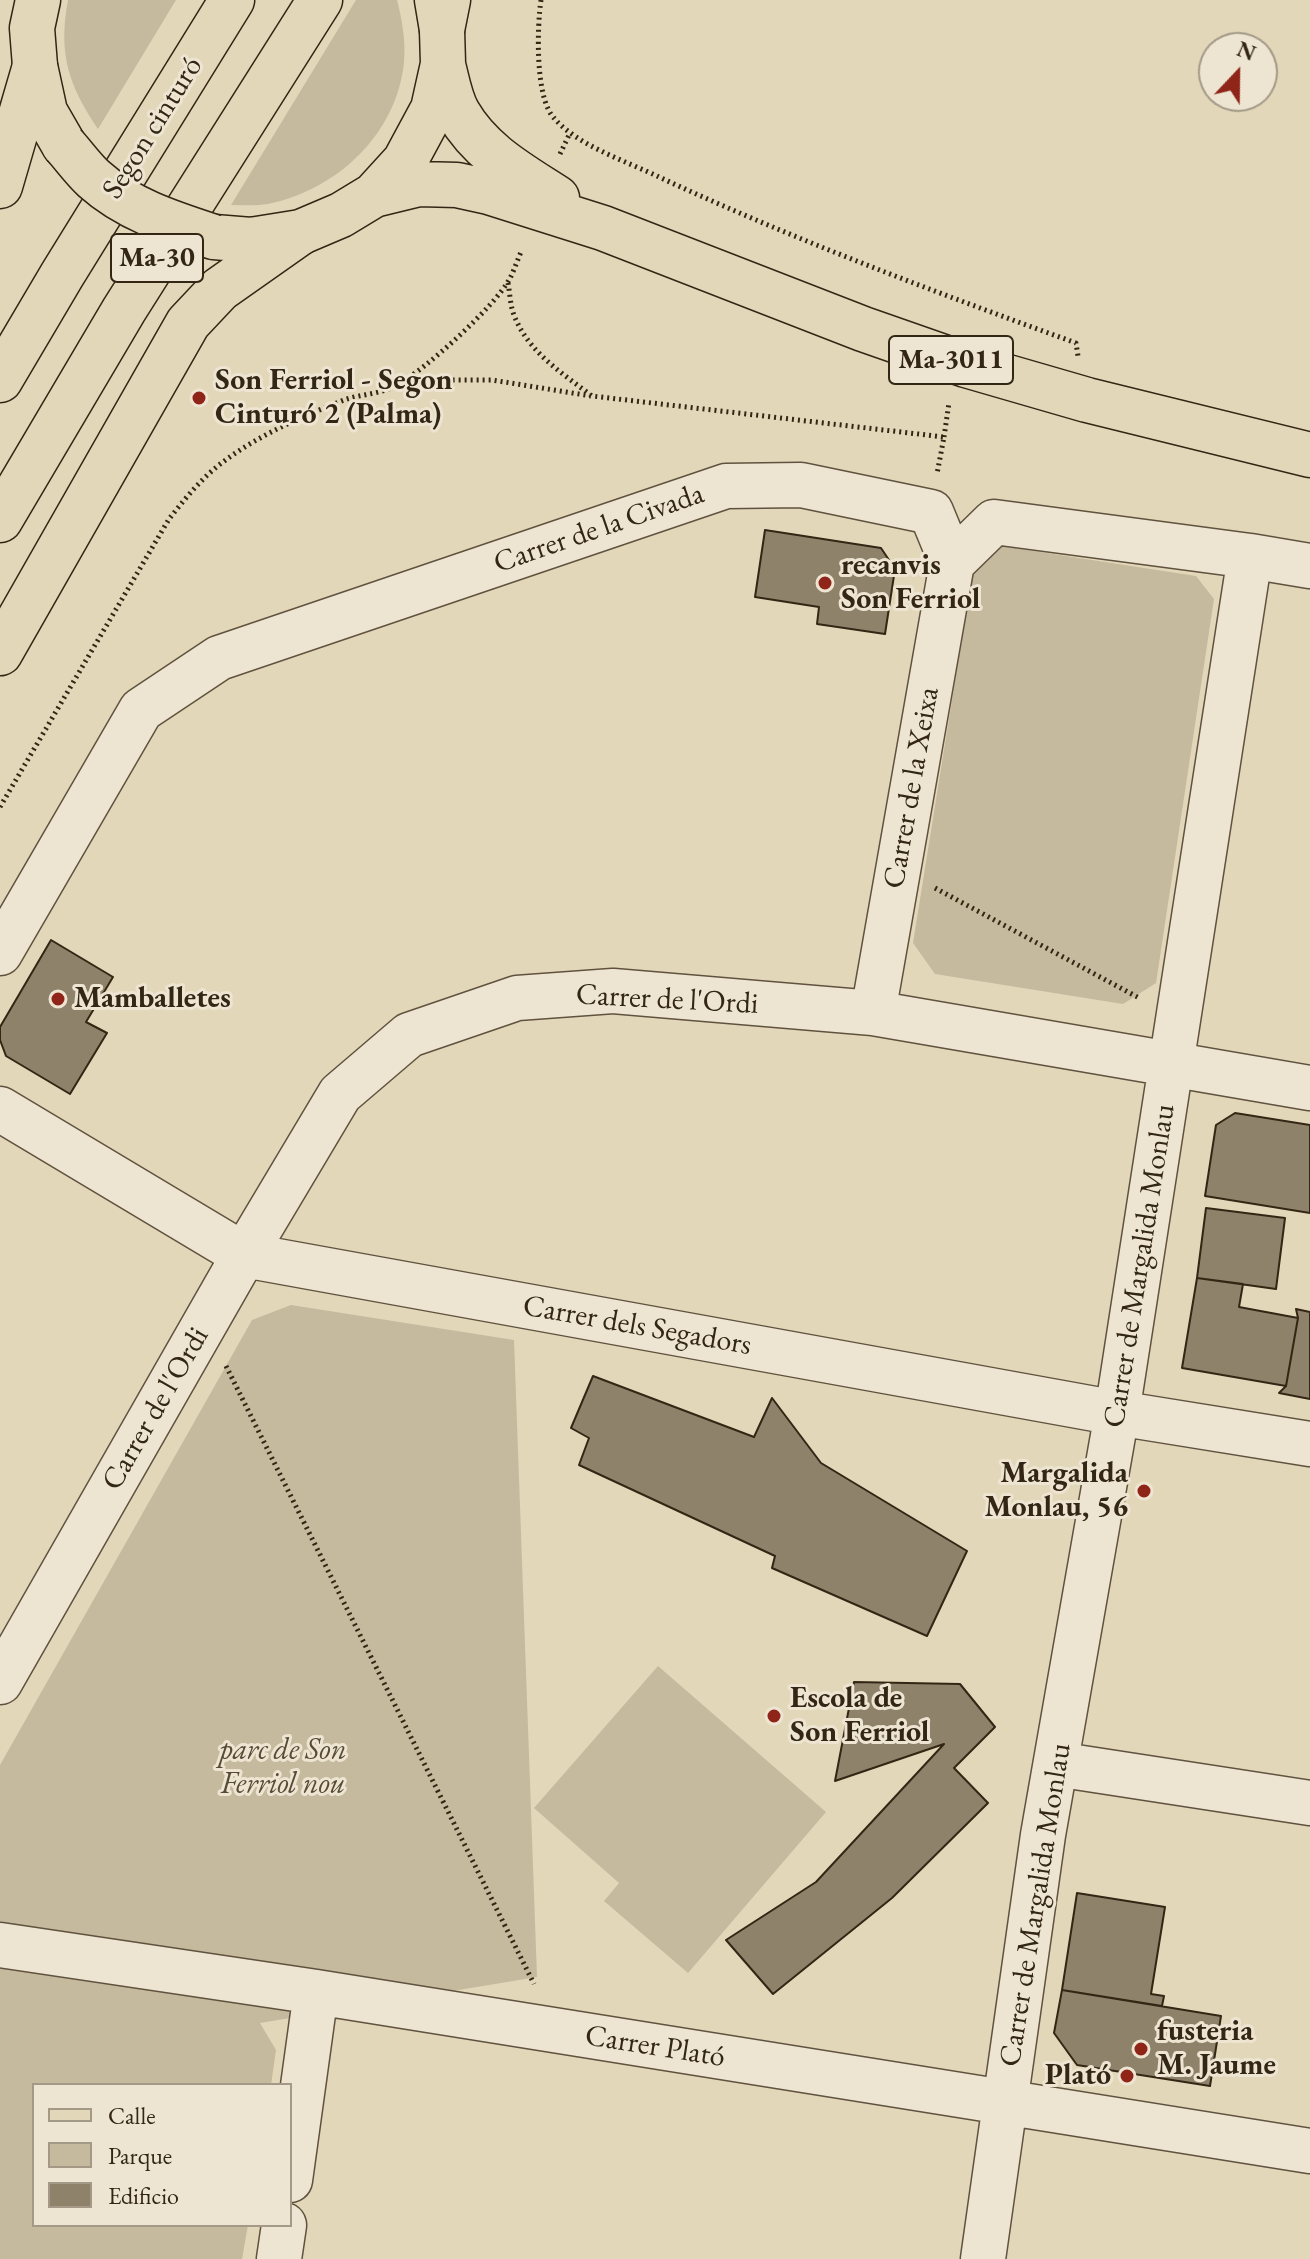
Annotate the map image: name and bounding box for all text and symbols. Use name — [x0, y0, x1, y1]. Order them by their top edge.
north arrow — [1198, 32, 1278, 112]
text: N — [1233, 34, 1260, 68]
street label: Segon cinturó — [95, 50, 211, 206]
road number: Ma-30 — [111, 234, 203, 282]
road number: Ma-3011 — [889, 336, 1013, 384]
place label: Son Ferriol - Segon Cinturó 2 (Palma) — [215, 363, 452, 434]
marker: Son Ferriol - Segon Cinturó 2 (Palma) — [190, 389, 208, 407]
street label: Carrer de la Civada — [489, 476, 709, 582]
place label: recanvis Son Ferriol — [841, 548, 980, 618]
marker: recanvis Son Ferriol — [816, 574, 834, 592]
street label: Carrer de la Xeixa — [877, 685, 947, 891]
street label: Carrer de l'Ordi — [575, 977, 759, 1023]
place label: Mamballetes — [74, 981, 231, 1017]
marker: Mamballetes — [49, 990, 67, 1008]
street label: Carrer de Margalida Monlau — [1097, 1102, 1183, 1430]
street label: Carrer dels Segadors — [520, 1288, 754, 1364]
street label: Carrer de l'Ordi — [95, 1321, 217, 1497]
place label: Margalida Monlau, 56 — [985, 1456, 1128, 1526]
marker: Margalida Monlau, 56 — [1135, 1482, 1153, 1500]
place label: Escola de Son Ferriol — [790, 1681, 929, 1752]
marker: Escola de Son Ferriol — [765, 1707, 783, 1725]
park label: parc de Son Ferriol nou — [220, 1733, 346, 1804]
street label: Carrer de Margalida Monlau — [993, 1741, 1079, 2069]
place label: fusteria M. Jaume — [1157, 2014, 1276, 2084]
street label: Carrer Plató — [583, 2018, 727, 2076]
marker: fusteria M. Jaume — [1132, 2040, 1150, 2058]
place label: Plató — [1045, 2058, 1111, 2094]
marker: Plató — [1118, 2067, 1136, 2085]
legend — [32, 2083, 292, 2227]
text: Calle — [108, 2100, 156, 2131]
text: Parque — [108, 2140, 172, 2171]
text: Edificio — [108, 2180, 179, 2211]

